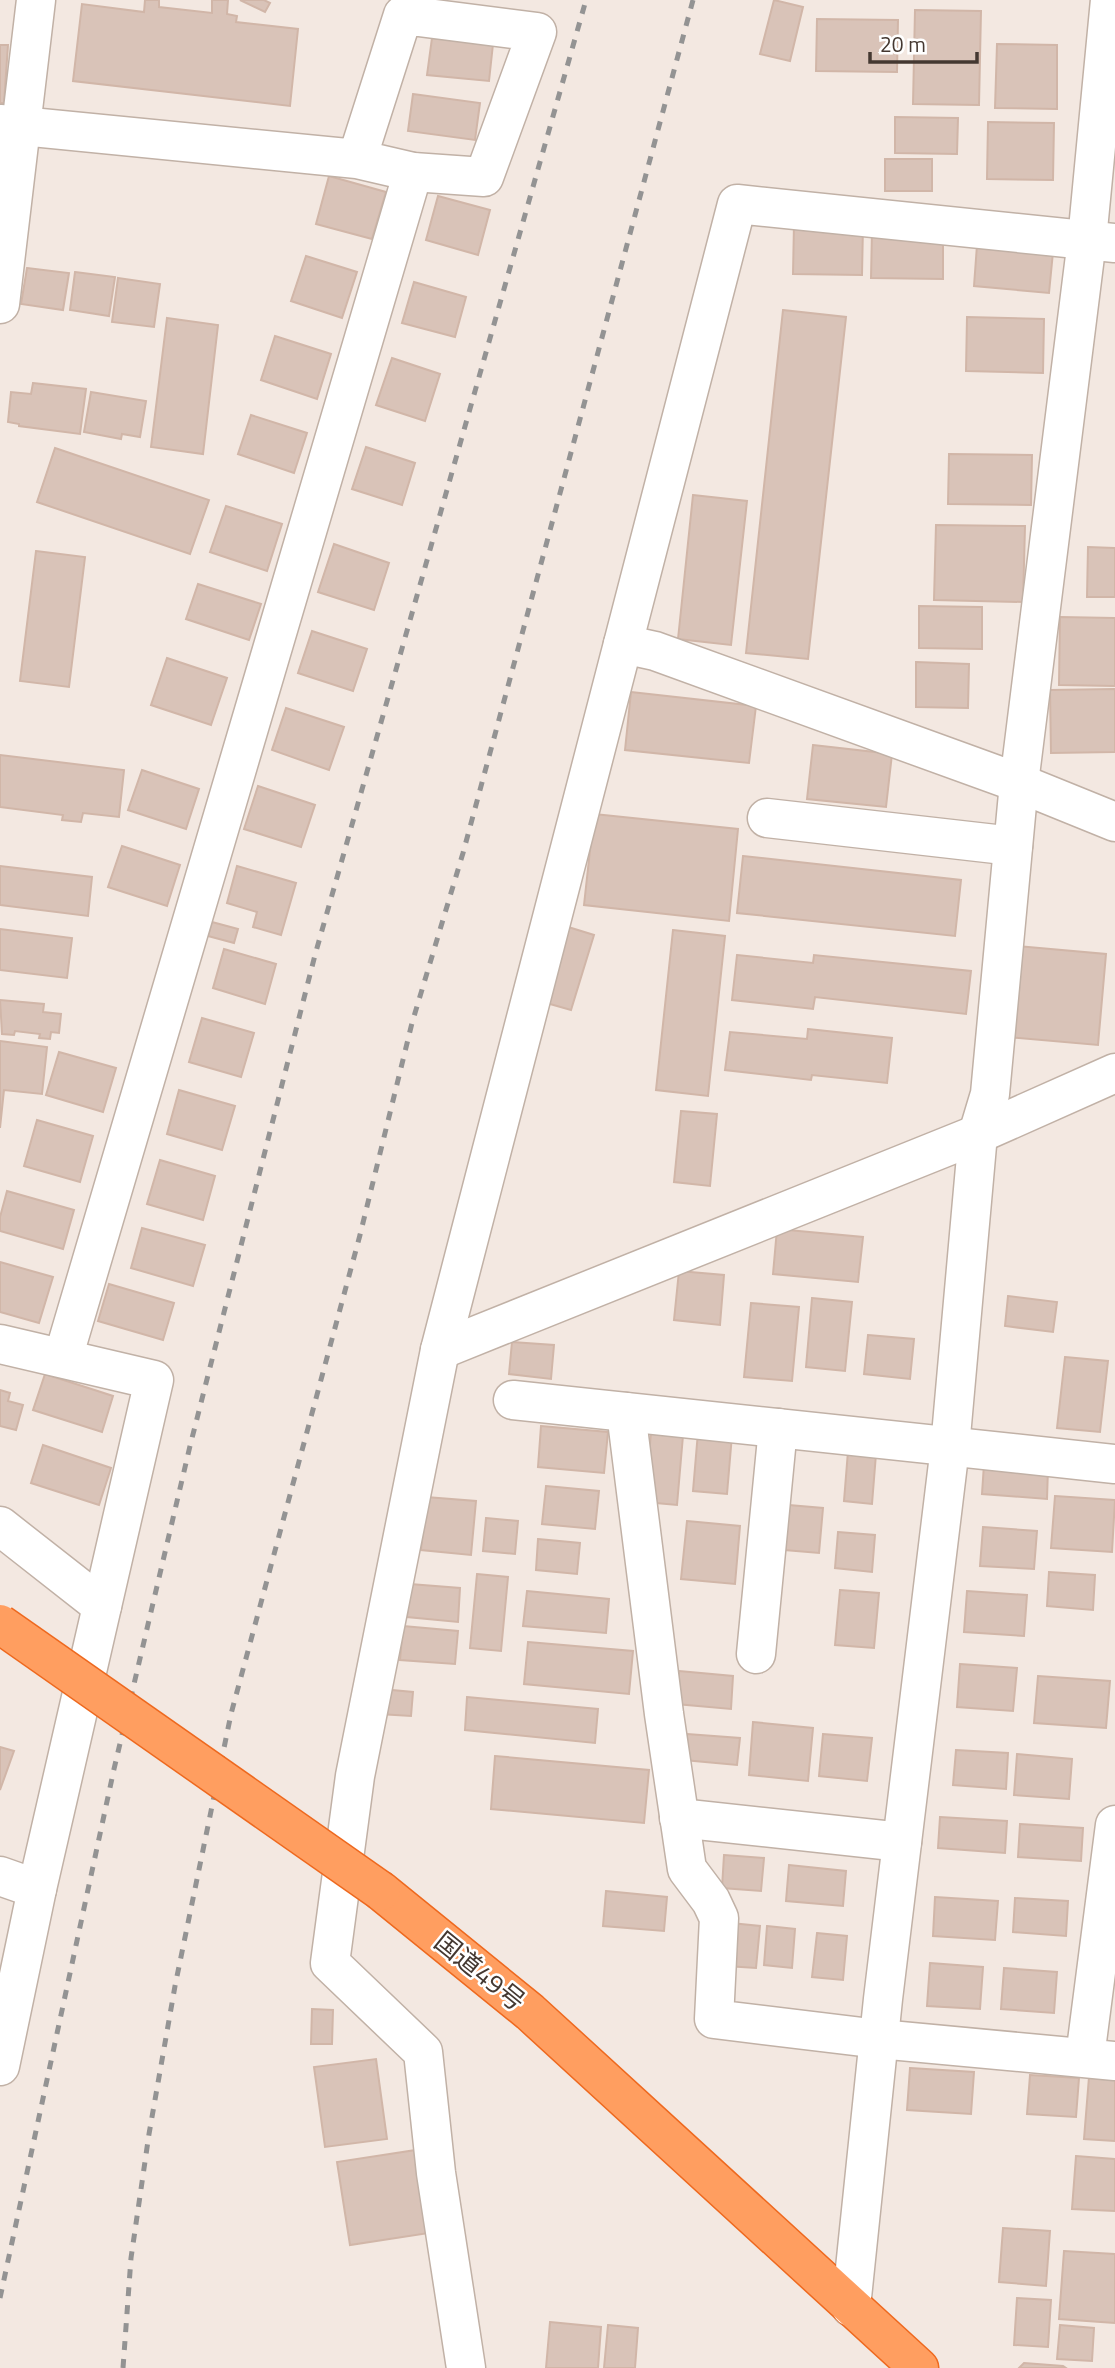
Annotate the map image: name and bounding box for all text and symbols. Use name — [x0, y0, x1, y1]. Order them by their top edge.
scale bar — [870, 21, 977, 65]
text: 20 m — [880, 28, 926, 60]
street label: 国道49号 — [426, 1922, 534, 2020]

